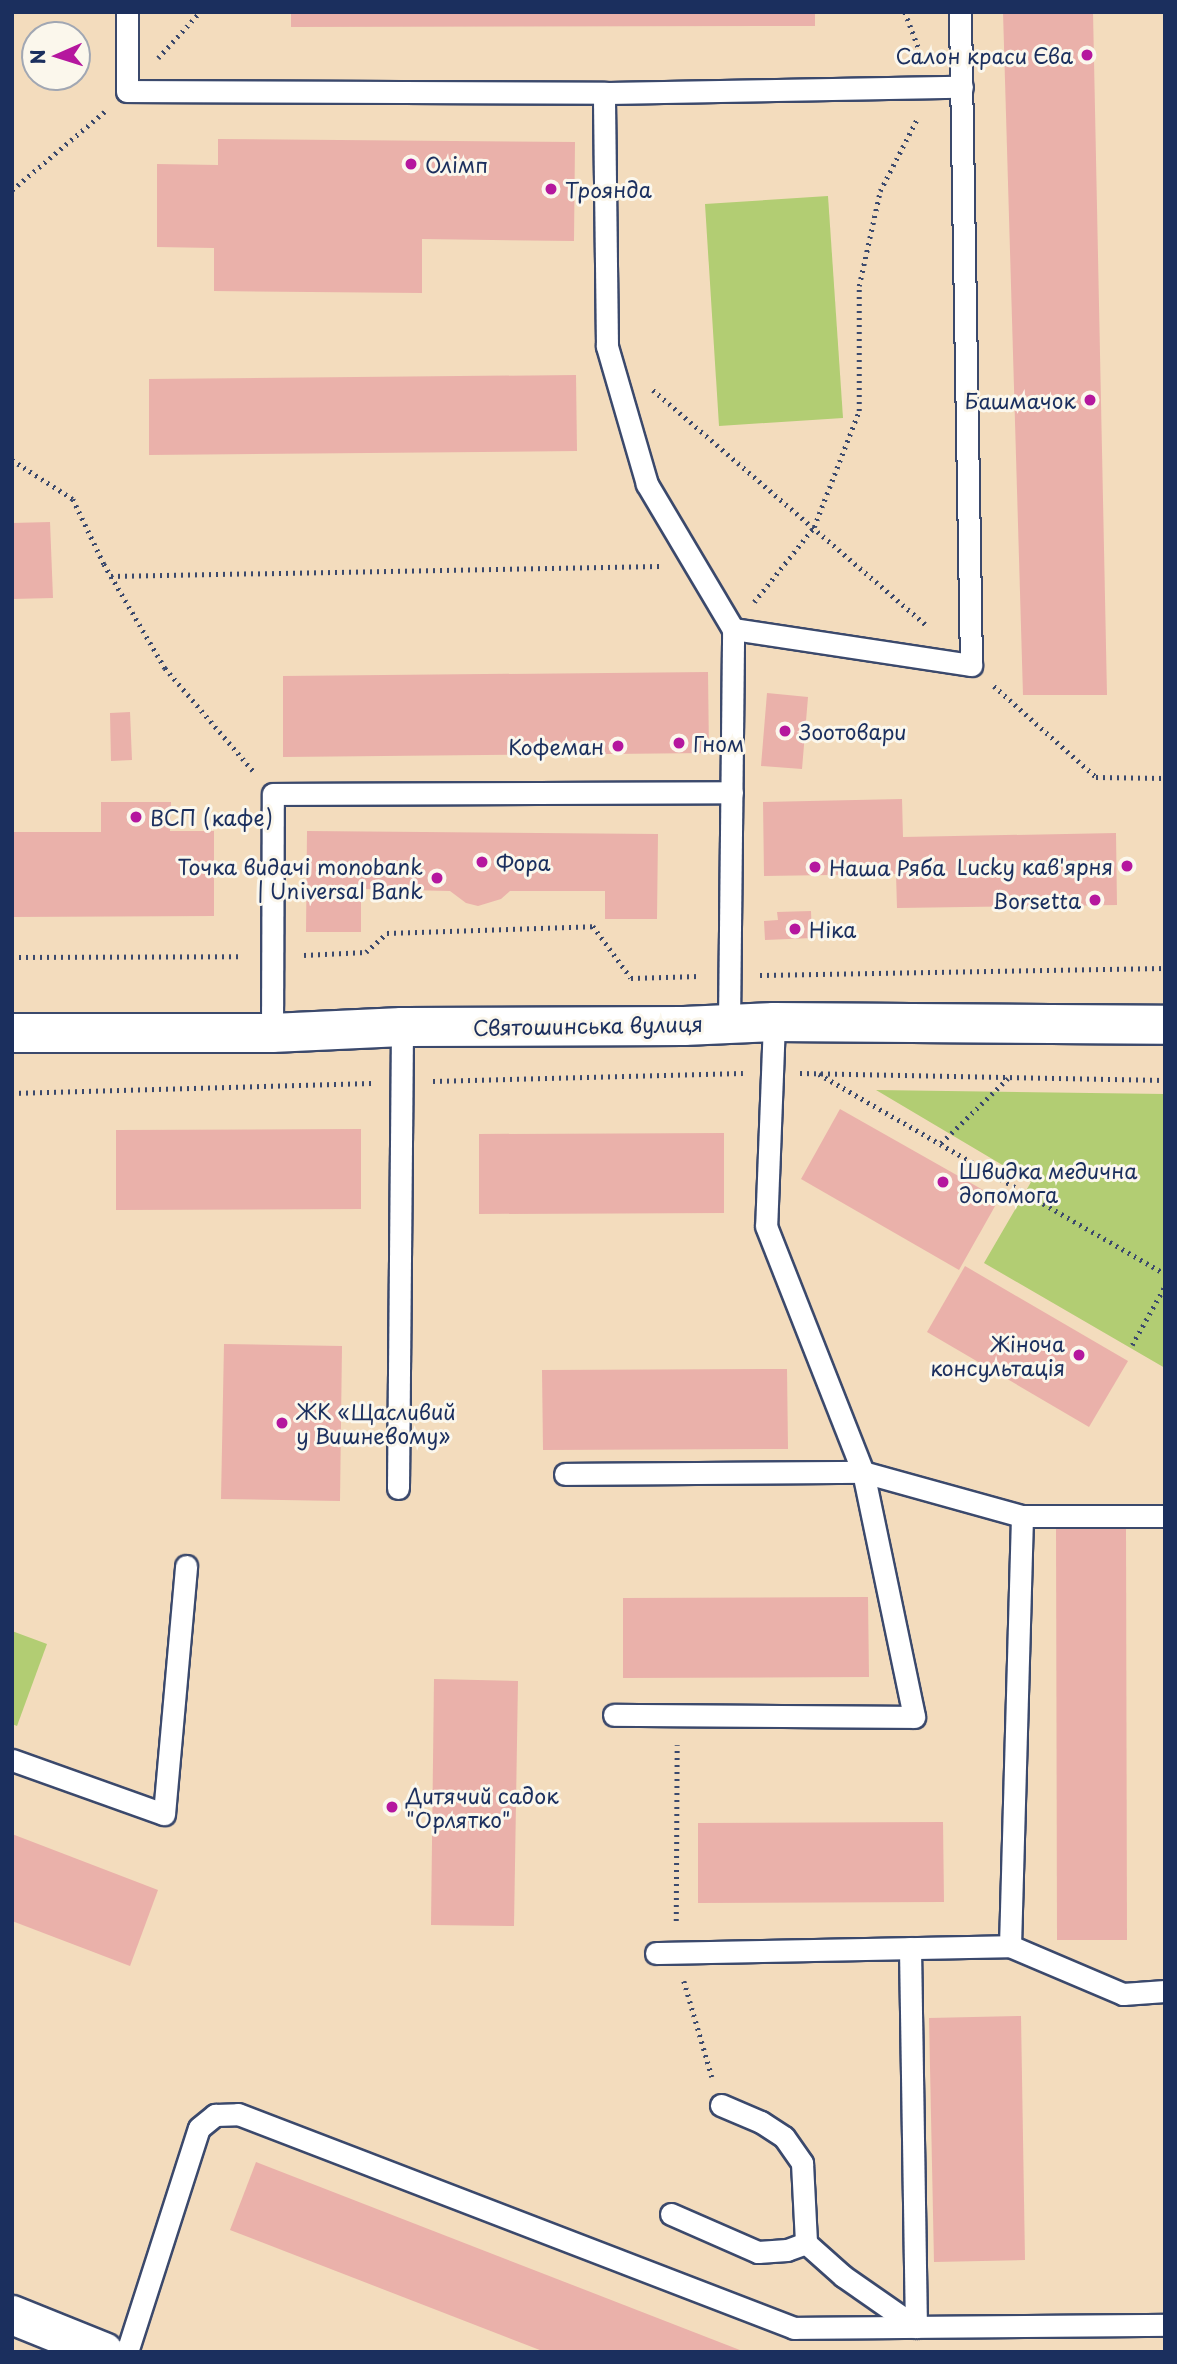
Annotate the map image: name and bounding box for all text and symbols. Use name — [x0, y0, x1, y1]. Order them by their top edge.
north arrow — [21, 21, 91, 91]
place label: Салон краси Єва — [895, 42, 1073, 68]
marker: Салон краси Єва — [1079, 47, 1095, 63]
text: N — [23, 49, 51, 65]
place label: Олімп — [425, 151, 488, 177]
marker: Олімп — [403, 156, 419, 172]
place label: Троянда — [565, 176, 652, 202]
marker: Троянда — [543, 181, 559, 197]
place label: Башмачок — [965, 387, 1076, 413]
marker: Башмачок — [1082, 392, 1098, 408]
place label: Зоотовари — [799, 718, 907, 744]
marker: Зоотовари — [777, 723, 793, 739]
place label: Гном — [693, 730, 744, 756]
place label: Кофеман — [508, 733, 604, 759]
marker: Гном — [671, 735, 687, 751]
marker: Кофеман — [610, 738, 626, 754]
place label: ВСП (кафе) — [150, 804, 273, 830]
marker: ВСП (кафе) — [128, 809, 144, 825]
place label: Фора — [496, 849, 551, 875]
place label: Точка видачі monobank | Universal Bank — [177, 853, 423, 903]
place label: Lucky кав'ярня — [956, 853, 1113, 879]
marker: Фора — [474, 854, 490, 870]
place label: Наша Ряба — [829, 854, 946, 880]
marker: Lucky кав'ярня — [1119, 858, 1135, 874]
marker: Наша Ряба — [807, 859, 823, 875]
marker: Точка видачі monobank | Universal Bank — [429, 870, 445, 886]
place label: Borsetta — [993, 887, 1081, 913]
marker: Borsetta — [1087, 892, 1103, 908]
place label: Ніка — [809, 916, 856, 942]
marker: Ніка — [787, 921, 803, 937]
street label: Святошинська вулиця — [472, 1010, 704, 1040]
place label: Швидка медична допомога — [959, 1157, 1139, 1207]
marker: Швидка медична допомога — [933, 1172, 953, 1192]
place label: Жіноча консультація — [930, 1330, 1065, 1380]
marker: Жіноча консультація — [1071, 1347, 1087, 1363]
place label: ЖК «Щасливий у Вишневому» — [296, 1398, 456, 1448]
marker: ЖК «Щасливий у Вишневому» — [274, 1415, 290, 1431]
place label: Дитячий садок "Орлятко" — [406, 1782, 560, 1832]
marker: Дитячий садок "Орлятко" — [384, 1799, 400, 1815]

